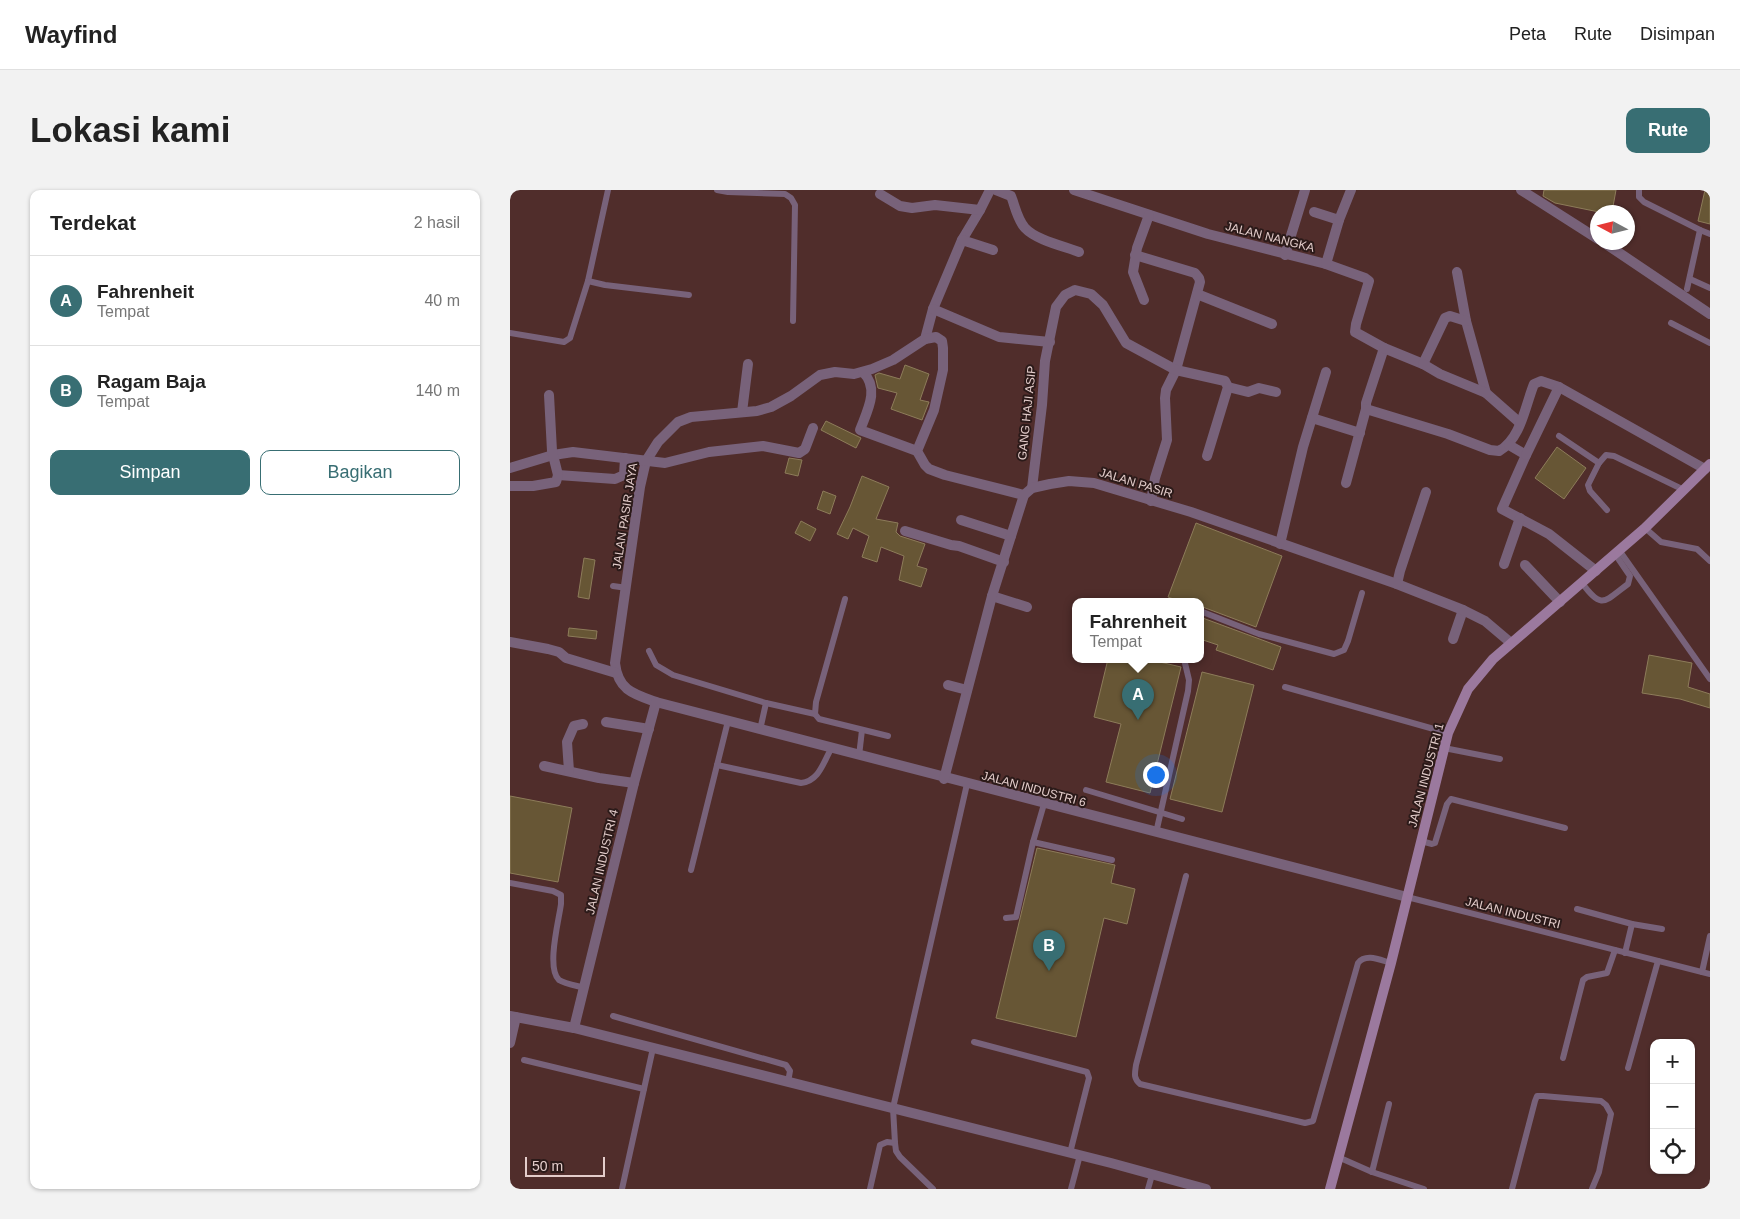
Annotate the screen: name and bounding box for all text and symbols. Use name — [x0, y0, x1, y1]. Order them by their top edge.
text: Wayfind — [25, 21, 117, 48]
text: Peta — [1509, 24, 1546, 44]
text: Rute — [1574, 24, 1612, 44]
text: Disimpan — [1640, 24, 1715, 44]
button: Rute — [1626, 108, 1710, 153]
text: Lokasi kami — [30, 110, 230, 149]
north arrow — [1590, 205, 1635, 250]
text: Terdekat — [50, 211, 136, 234]
text: 2 hasil — [414, 214, 460, 231]
street label: JALAN NANGKA — [1224, 219, 1316, 255]
text: Fahrenheit — [97, 281, 194, 302]
text: A — [60, 292, 72, 309]
text: 40 m — [424, 292, 460, 309]
text: Tempat — [97, 303, 149, 320]
street label: GANG HAJI ASIP — [1015, 365, 1039, 461]
text: Ragam Baja — [97, 371, 206, 392]
text: B — [60, 382, 72, 399]
text: 140 m — [416, 382, 460, 399]
text: Tempat — [97, 393, 149, 410]
button: Simpan — [50, 450, 250, 495]
button: Bagikan — [260, 450, 460, 495]
street label: JALAN PASIR JAYA — [610, 462, 640, 570]
street label: JALAN PASIR — [1098, 465, 1175, 501]
popup — [1072, 598, 1204, 663]
text: Fahrenheit — [1089, 611, 1187, 632]
text: Tempat — [1089, 633, 1142, 650]
pin: A — [1122, 679, 1154, 720]
street label: JALAN INDUSTRI 1 — [1405, 721, 1447, 829]
your location — [1143, 762, 1169, 788]
street label: JALAN INDUSTRI 6 — [980, 768, 1088, 810]
street label: JALAN INDUSTRI 4 — [583, 808, 621, 916]
street label: JALAN INDUSTRI — [1464, 894, 1562, 932]
pin: B — [1033, 930, 1065, 971]
map controls — [1650, 1039, 1695, 1174]
button: + — [1650, 1039, 1695, 1084]
button: − — [1650, 1084, 1695, 1129]
button: locate — [1650, 1129, 1695, 1174]
scale bar — [525, 1154, 605, 1177]
text: 50 m — [532, 1158, 563, 1174]

